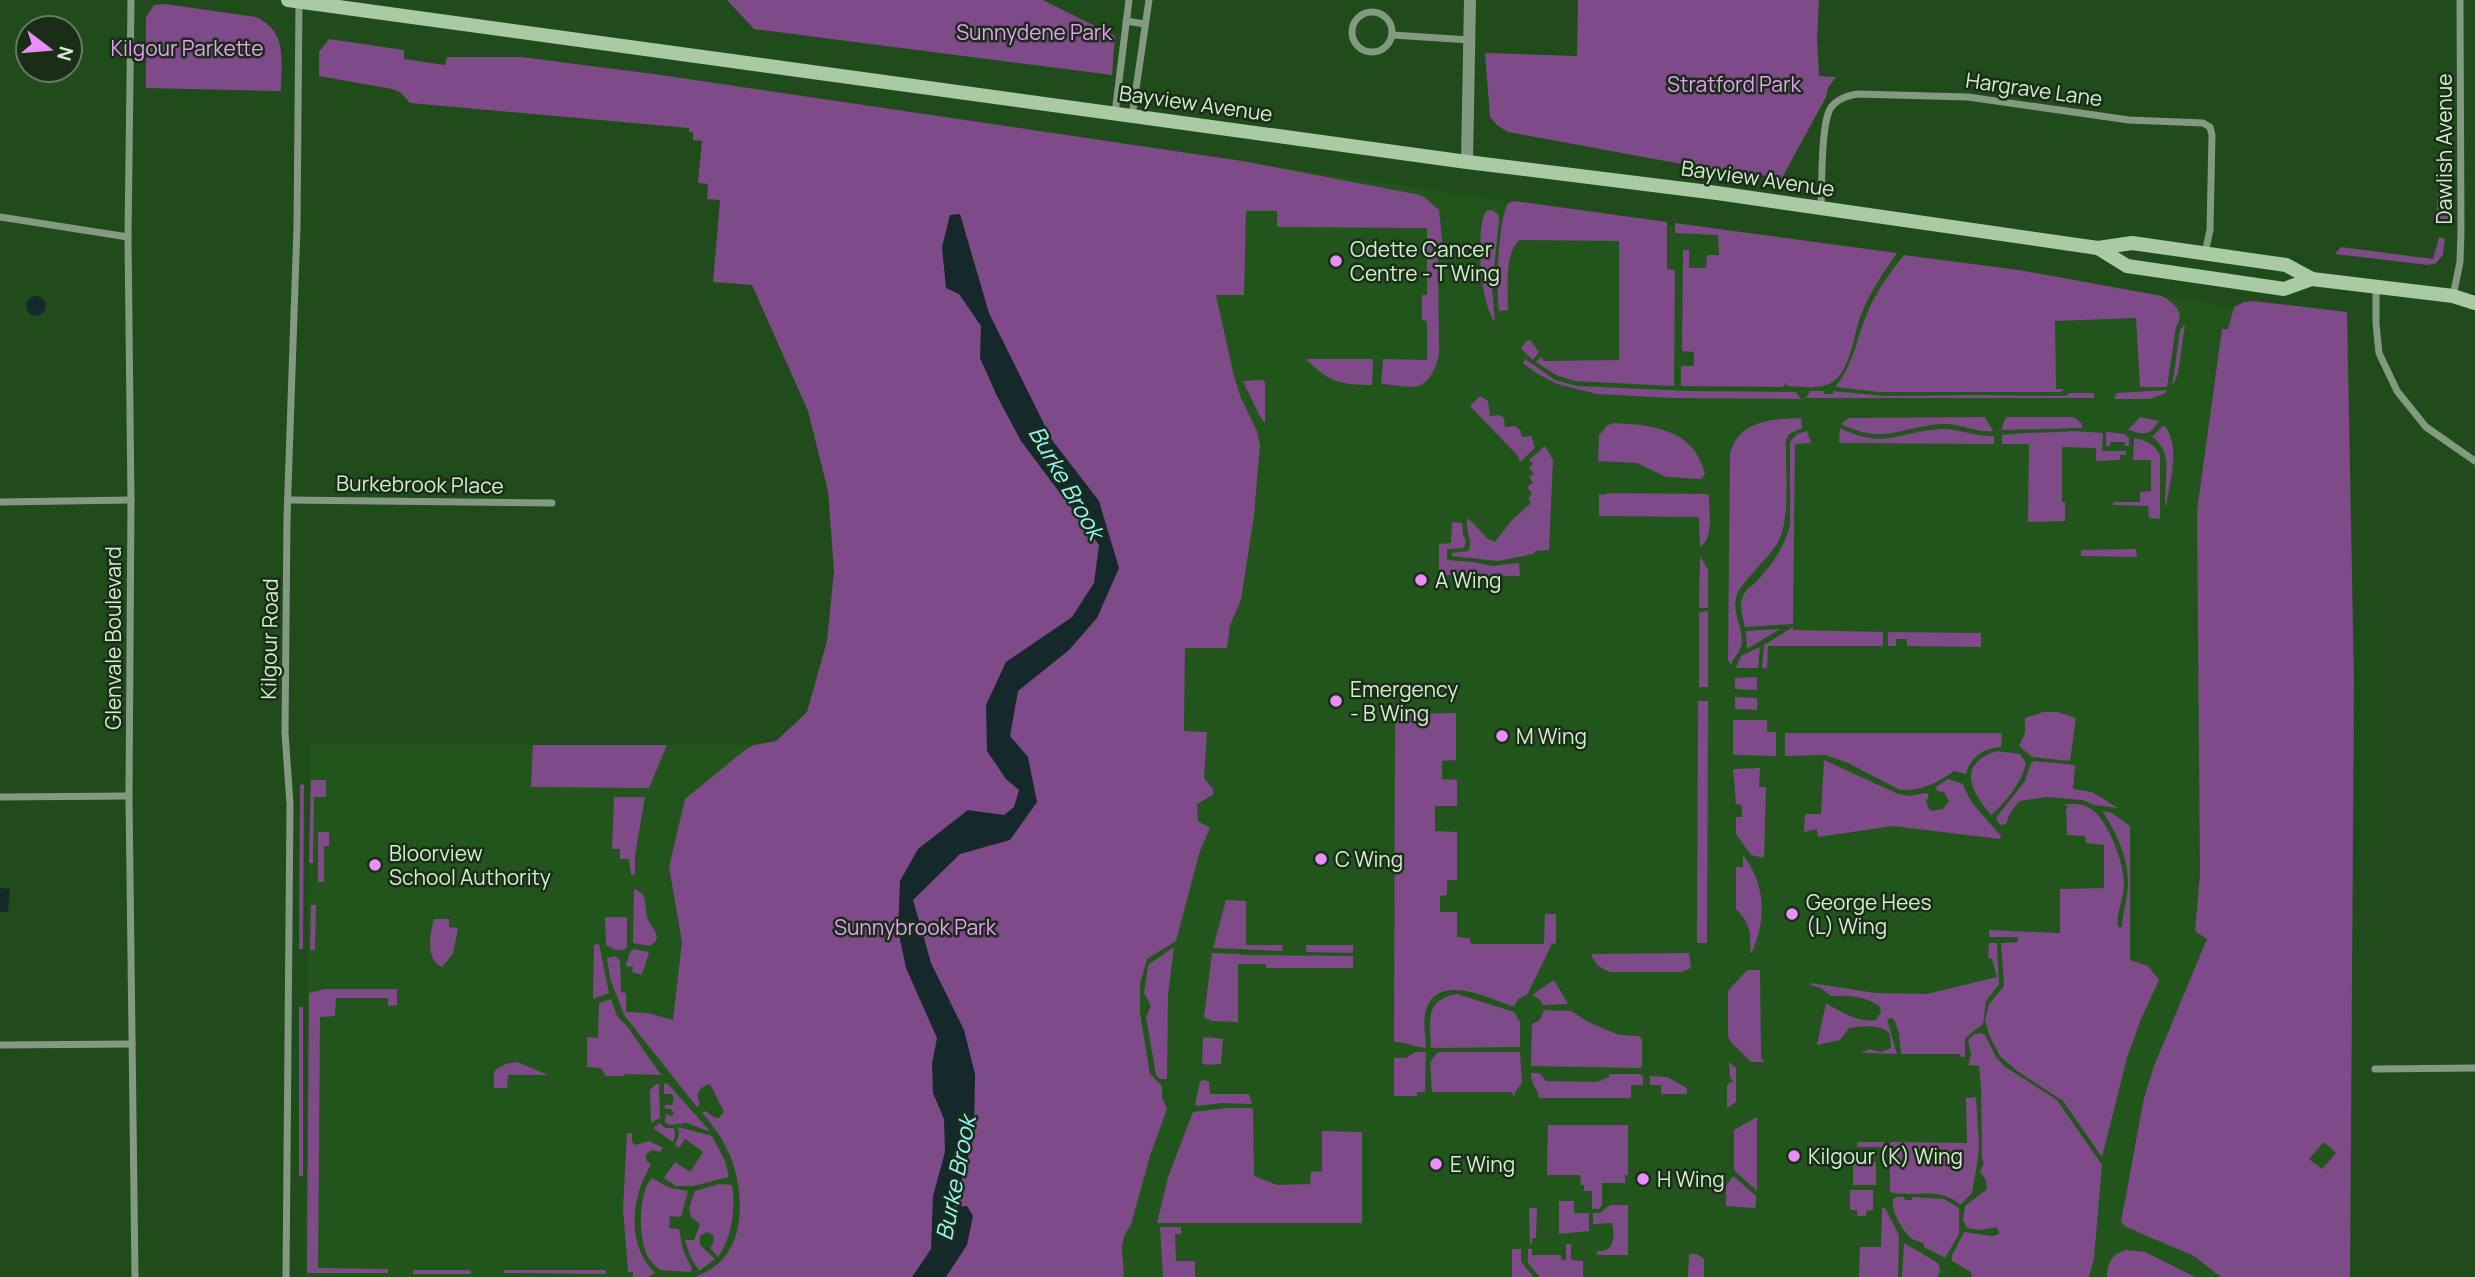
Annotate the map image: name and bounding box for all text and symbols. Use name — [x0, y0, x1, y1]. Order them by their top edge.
north arrow — [14, 14, 84, 84]
park label: Sunnydene Park — [956, 18, 1112, 46]
park label: Kilgour Parkette — [110, 34, 264, 62]
text: N — [51, 44, 80, 64]
street label: Hargrave Lane — [1964, 66, 2104, 112]
park label: Stratford Park — [1667, 70, 1802, 98]
street label: Dawlish Avenue — [2430, 74, 2458, 224]
street label: Bayview Avenue — [1117, 78, 1275, 128]
street label: Bayview Avenue — [1679, 153, 1837, 203]
place label: Odette Cancer Centre - T Wing — [1350, 235, 1500, 287]
marker: Odette Cancer Centre - T Wing — [1328, 253, 1344, 269]
water label: Burke Brook — [1022, 419, 1114, 548]
street label: Burkebrook Place — [336, 469, 504, 499]
street label: Glenvale Boulevard — [99, 546, 127, 730]
place label: A Wing — [1435, 566, 1502, 594]
marker: A Wing — [1413, 572, 1429, 588]
street label: Kilgour Road — [254, 578, 284, 700]
place label: Emergency - B Wing — [1350, 675, 1458, 727]
marker: Emergency - B Wing — [1328, 693, 1344, 709]
place label: M Wing — [1516, 722, 1587, 750]
marker: M Wing — [1494, 728, 1510, 744]
place label: Bloorview School Authority — [389, 839, 551, 891]
place label: C Wing — [1335, 845, 1403, 873]
marker: C Wing — [1313, 851, 1329, 867]
marker: Bloorview School Authority — [367, 857, 383, 873]
place label: George Hees (L) Wing — [1806, 888, 1932, 940]
marker: George Hees (L) Wing — [1784, 906, 1800, 922]
park label: Sunnybrook Park — [834, 913, 997, 941]
water label: Burke Brook — [927, 1110, 983, 1243]
place label: Kilgour (K) Wing — [1808, 1142, 1963, 1170]
marker: Kilgour (K) Wing — [1786, 1148, 1802, 1164]
place label: E Wing — [1450, 1150, 1515, 1178]
marker: E Wing — [1428, 1156, 1444, 1172]
place label: H Wing — [1657, 1165, 1725, 1193]
marker: H Wing — [1635, 1171, 1651, 1187]

